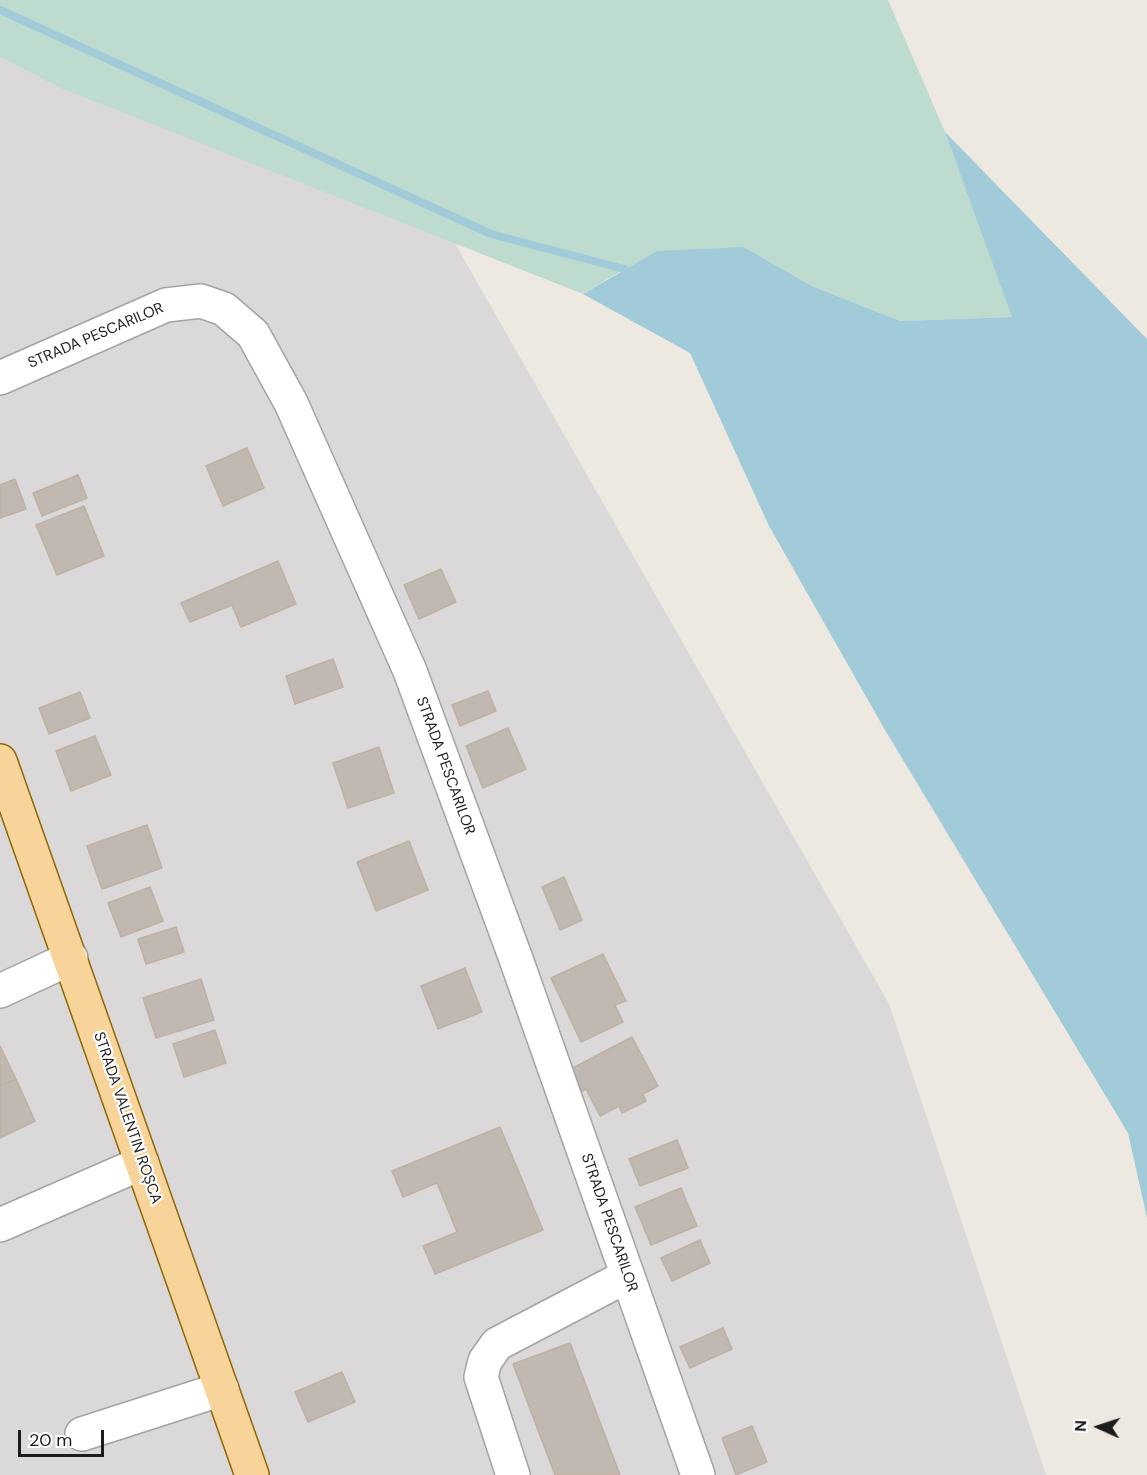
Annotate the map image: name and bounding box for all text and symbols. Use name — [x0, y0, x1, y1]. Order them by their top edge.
street label: STRADA PESCARILOR — [26, 299, 166, 373]
street label: STRADA PESCARILOR — [412, 695, 478, 837]
street label: STRADA VALENTIN ROȘCA — [89, 1030, 165, 1206]
street label: STRADA PESCARILOR — [577, 1151, 641, 1295]
north arrow — [1069, 1397, 1129, 1457]
scale bar — [21, 1418, 106, 1456]
text: N — [1070, 1420, 1091, 1432]
text: 20 m — [29, 1428, 72, 1452]

